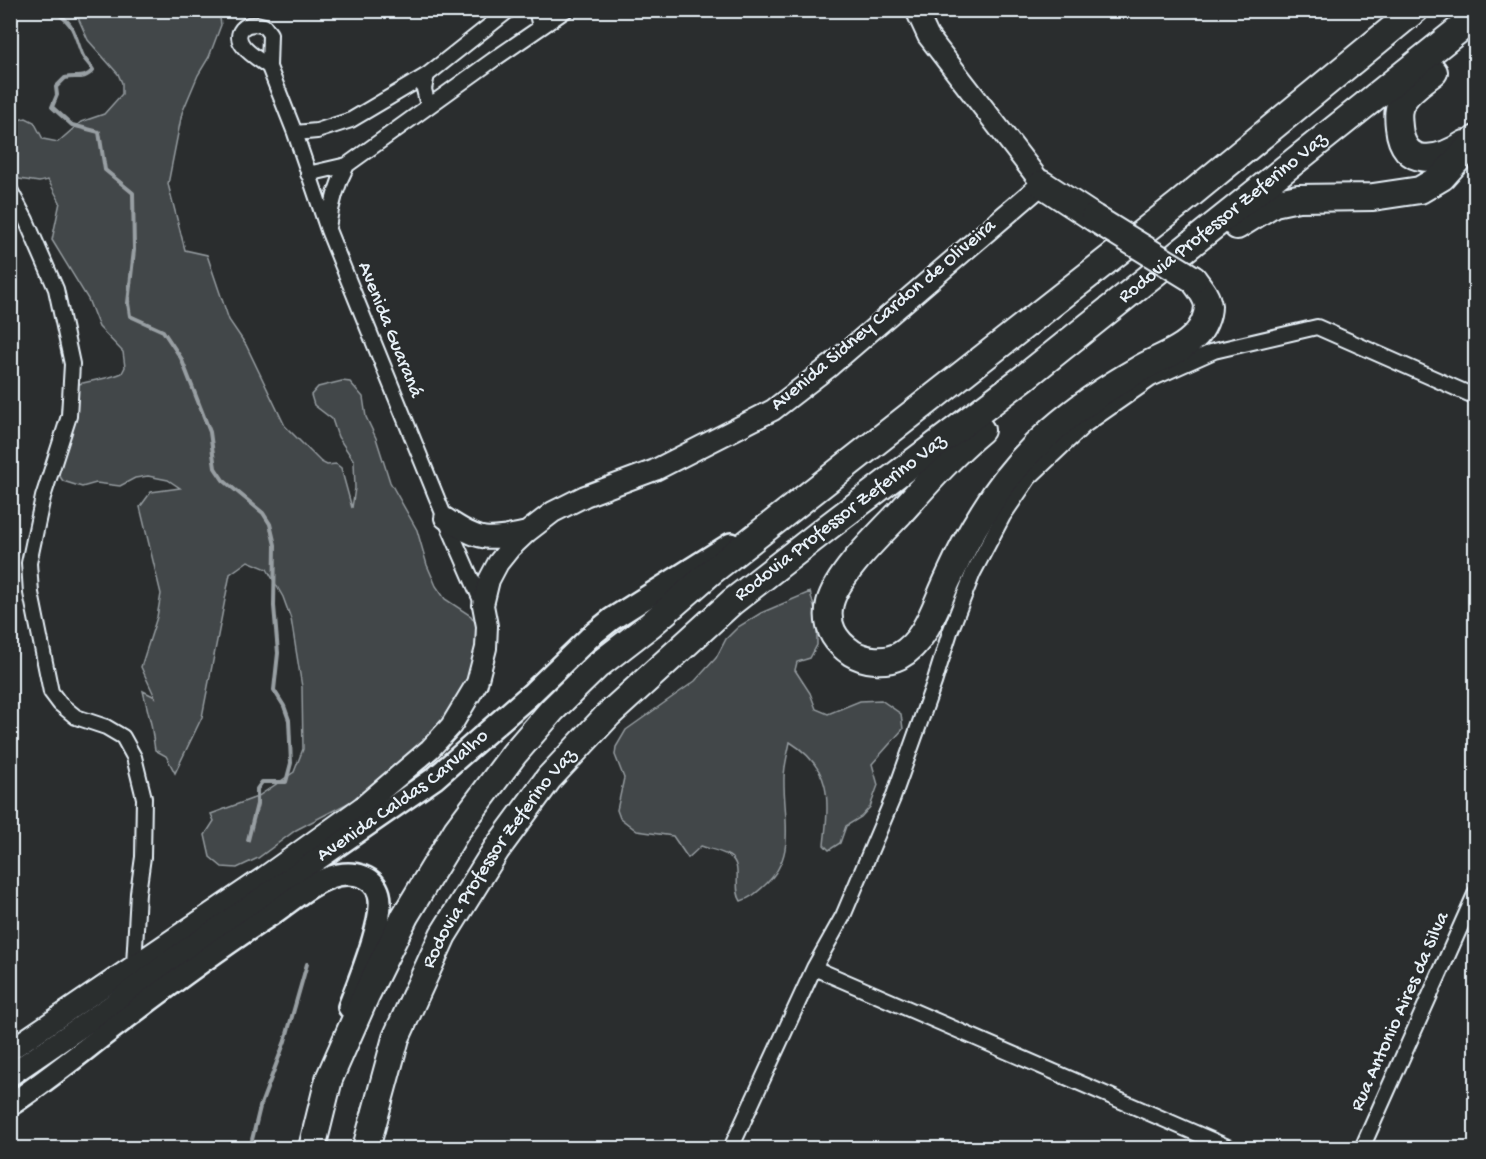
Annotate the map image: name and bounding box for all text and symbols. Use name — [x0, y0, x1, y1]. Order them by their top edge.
street label: Rodovia Professor Zeferino Vaz — [1114, 127, 1333, 309]
street label: Avenida Sidney Cardon de Oliveira — [767, 214, 1002, 417]
street label: Avenida Guaraná — [351, 259, 427, 402]
street label: Rodovia Professor Zeferino Vaz — [730, 429, 952, 607]
street label: Avenida Caldas Carvalho — [313, 725, 493, 867]
street label: Rodovia Professor Zeferino Vaz — [418, 743, 583, 972]
street label: Rua Antonio Aires da Silva — [1347, 908, 1456, 1115]

